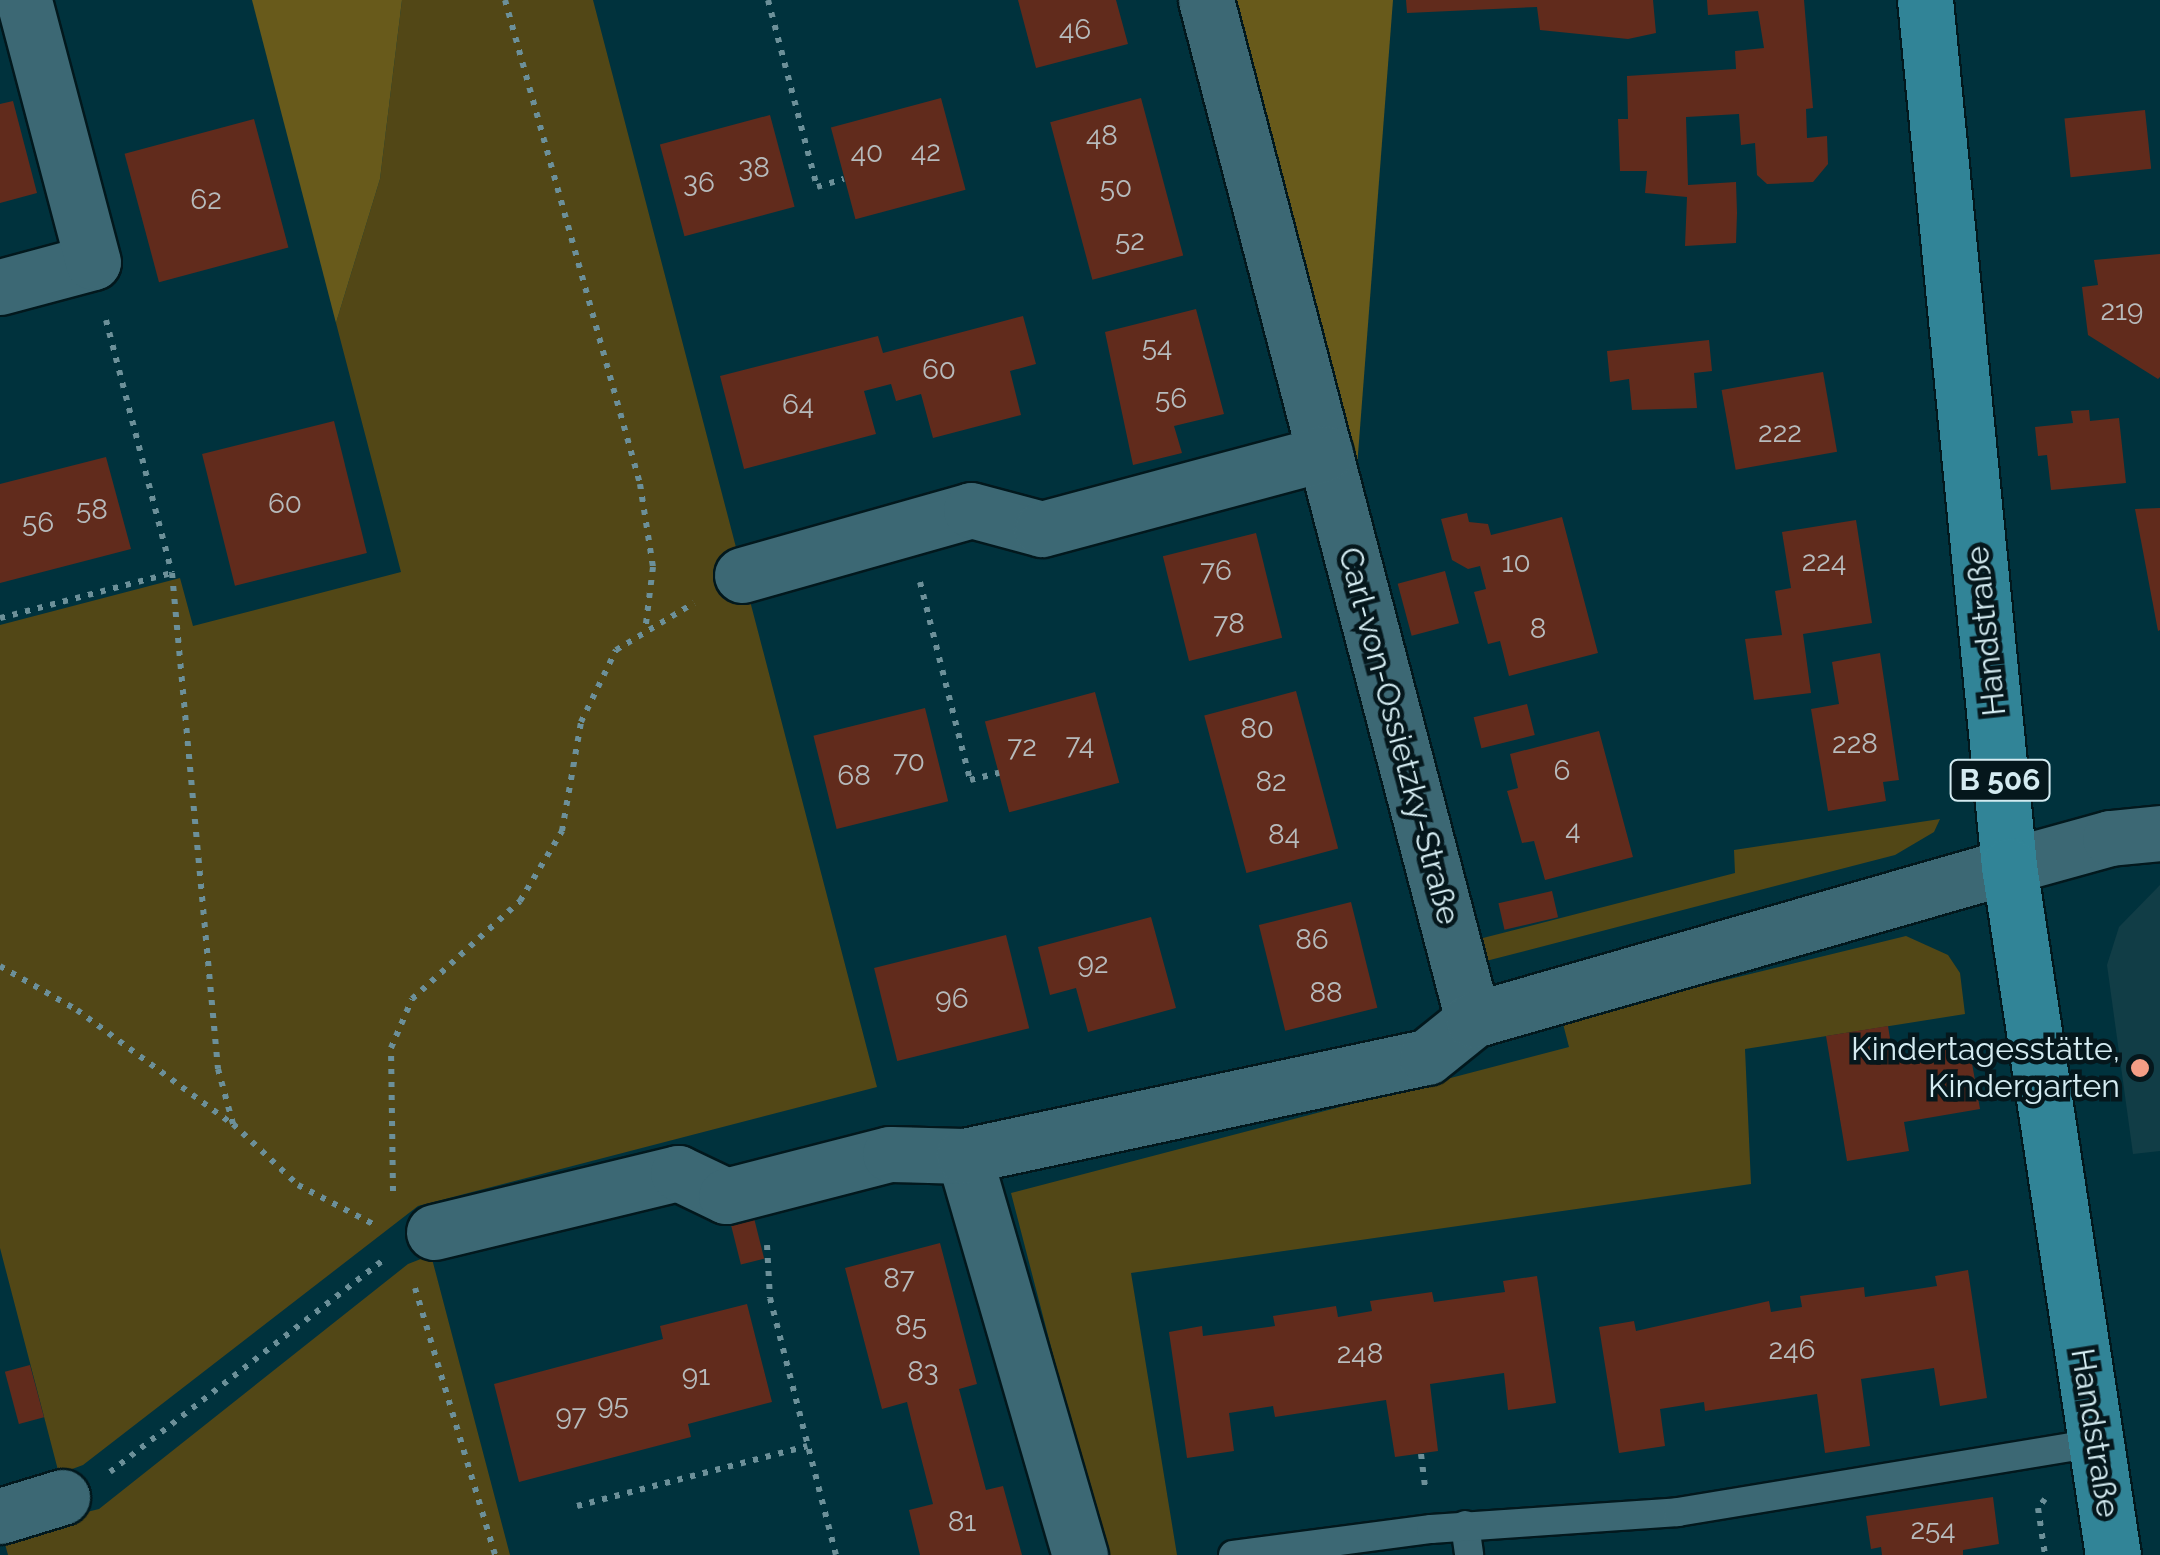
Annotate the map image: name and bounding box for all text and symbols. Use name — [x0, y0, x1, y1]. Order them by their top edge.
house number: 46 — [1059, 13, 1091, 47]
house number: 48 — [1086, 119, 1118, 153]
house number: 42 — [911, 135, 941, 169]
house number: 40 — [851, 136, 883, 170]
house number: 38 — [738, 151, 770, 185]
house number: 36 — [683, 166, 715, 200]
house number: 50 — [1100, 171, 1132, 205]
house number: 62 — [190, 183, 222, 217]
house number: 52 — [1115, 224, 1145, 258]
house number: 219 — [2101, 294, 2143, 328]
house number: 54 — [1142, 330, 1172, 364]
house number: 60 — [922, 353, 956, 387]
house number: 56 — [1155, 382, 1187, 416]
house number: 64 — [782, 388, 814, 422]
house number: 222 — [1758, 416, 1802, 450]
house number: 60 — [268, 487, 302, 521]
house number: 58 — [76, 493, 108, 527]
house number: 56 — [22, 506, 54, 540]
street label: Carl-von-Ossietzky-Straße — [1330, 543, 1468, 929]
street label: Handstraße — [1958, 544, 2014, 718]
house number: 224 — [1802, 545, 1846, 579]
house number: 10 — [1501, 546, 1531, 580]
house number: 76 — [1200, 554, 1232, 588]
house number: 78 — [1213, 607, 1245, 641]
house number: 8 — [1530, 612, 1546, 646]
house number: 80 — [1240, 712, 1274, 746]
house number: 228 — [1832, 727, 1878, 761]
house number: 74 — [1066, 728, 1094, 762]
house number: 72 — [1007, 730, 1037, 764]
house number: 70 — [893, 745, 925, 779]
house number: 6 — [1554, 754, 1570, 788]
road number: B 506 — [1948, 755, 2052, 805]
house number: 68 — [837, 759, 871, 793]
house number: 82 — [1255, 765, 1287, 799]
house number: 4 — [1565, 813, 1581, 847]
house number: 84 — [1268, 818, 1300, 852]
house number: 86 — [1295, 923, 1329, 957]
house number: 92 — [1078, 947, 1108, 981]
house number: 88 — [1309, 976, 1343, 1010]
house number: 96 — [935, 982, 969, 1016]
place label: Kindertagesstätte, Kindergarten — [1851, 1031, 2120, 1106]
marker: Kindertagesstätte, Kindergarten — [2129, 1057, 2151, 1079]
house number: 87 — [883, 1262, 915, 1296]
house number: 85 — [895, 1309, 927, 1343]
house number: 246 — [1769, 1333, 1815, 1367]
house number: 248 — [1337, 1337, 1383, 1371]
street label: Handstraße — [2063, 1346, 2127, 1520]
house number: 83 — [907, 1355, 939, 1389]
house number: 91 — [682, 1359, 710, 1393]
house number: 95 — [597, 1388, 629, 1422]
house number: 97 — [555, 1399, 587, 1433]
house number: 81 — [948, 1505, 976, 1539]
house number: 254 — [1910, 1513, 1956, 1547]

